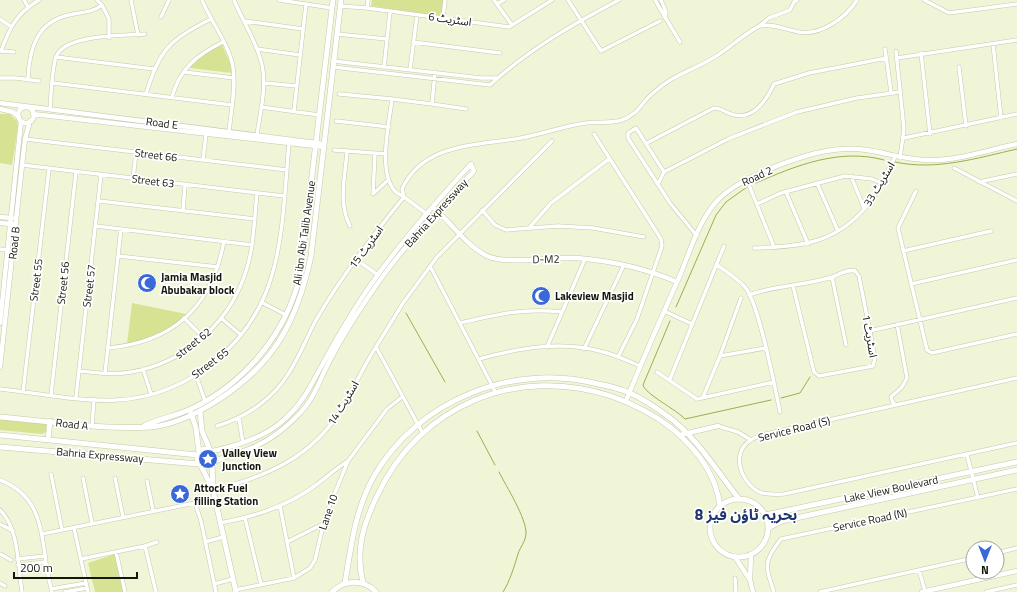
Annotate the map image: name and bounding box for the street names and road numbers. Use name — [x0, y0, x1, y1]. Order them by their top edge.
street label: اسٹریٹ 6 — [427, 8, 473, 30]
street label: Road E — [145, 113, 179, 133]
street label: Street 66 — [134, 144, 178, 166]
street label: اسٹریٹ 33 — [859, 159, 899, 209]
street label: Road 2 — [739, 162, 775, 190]
street label: Street 63 — [131, 170, 175, 192]
street label: Bahria Expressway — [401, 175, 472, 251]
street label: Ali ibn Abi Talib Avenue — [289, 179, 319, 286]
street label: اسٹریٹ 15 — [345, 222, 387, 272]
street label: Road B — [4, 226, 24, 260]
street label: D-M2 — [532, 251, 560, 267]
street label: Street 55 — [25, 258, 47, 302]
street label: Street 56 — [53, 261, 73, 305]
street label: Street 57 — [78, 264, 100, 308]
street label: اسٹریٹ 1 — [858, 313, 882, 359]
street label: street 62 — [171, 324, 215, 362]
street label: Street 65 — [188, 344, 232, 382]
street label: اسٹریٹ 14 — [323, 378, 363, 428]
street label: Service Road (S) — [756, 412, 832, 446]
street label: Road A — [55, 414, 90, 434]
street label: Bahria Expressway — [56, 443, 145, 467]
street label: Lake View Boulevard — [843, 471, 940, 507]
street label: Lane 10 — [314, 492, 342, 532]
street label: Service Road (N) — [832, 504, 909, 536]

